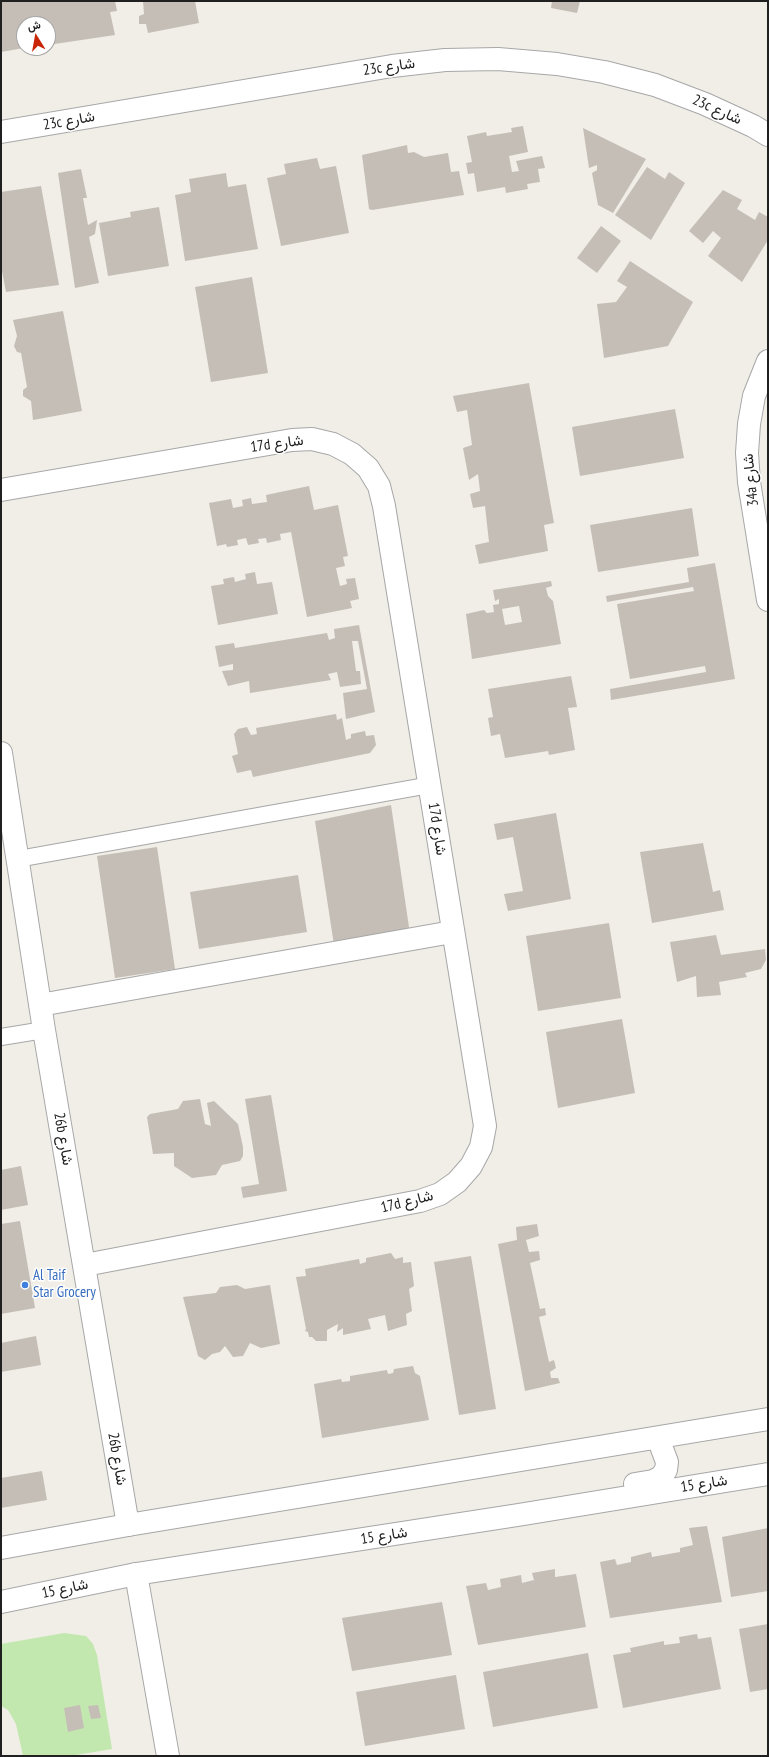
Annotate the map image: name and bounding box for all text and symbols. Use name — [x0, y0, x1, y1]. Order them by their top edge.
north arrow — [16, 16, 56, 56]
text: ش — [26, 17, 42, 33]
street label: 23c شارع — [362, 54, 416, 80]
street label: 23c شارع — [690, 91, 744, 129]
street label: 23c شارع — [42, 108, 96, 134]
street label: 17d شارع — [249, 431, 305, 457]
street label: 34a شارع — [739, 453, 763, 507]
street label: 17d شارع — [424, 801, 450, 857]
street label: 26b شارع — [50, 1111, 76, 1167]
street label: 17d شارع — [379, 1187, 435, 1217]
place label: Al Taif Star Grocery — [33, 1267, 96, 1302]
marker: Al Taif Star Grocery — [20, 1280, 30, 1290]
street label: 26b شارع — [104, 1431, 130, 1487]
street label: شارع 15 — [679, 1471, 729, 1497]
street label: شارع 15 — [359, 1523, 409, 1549]
street label: شارع 15 — [40, 1575, 90, 1603]

